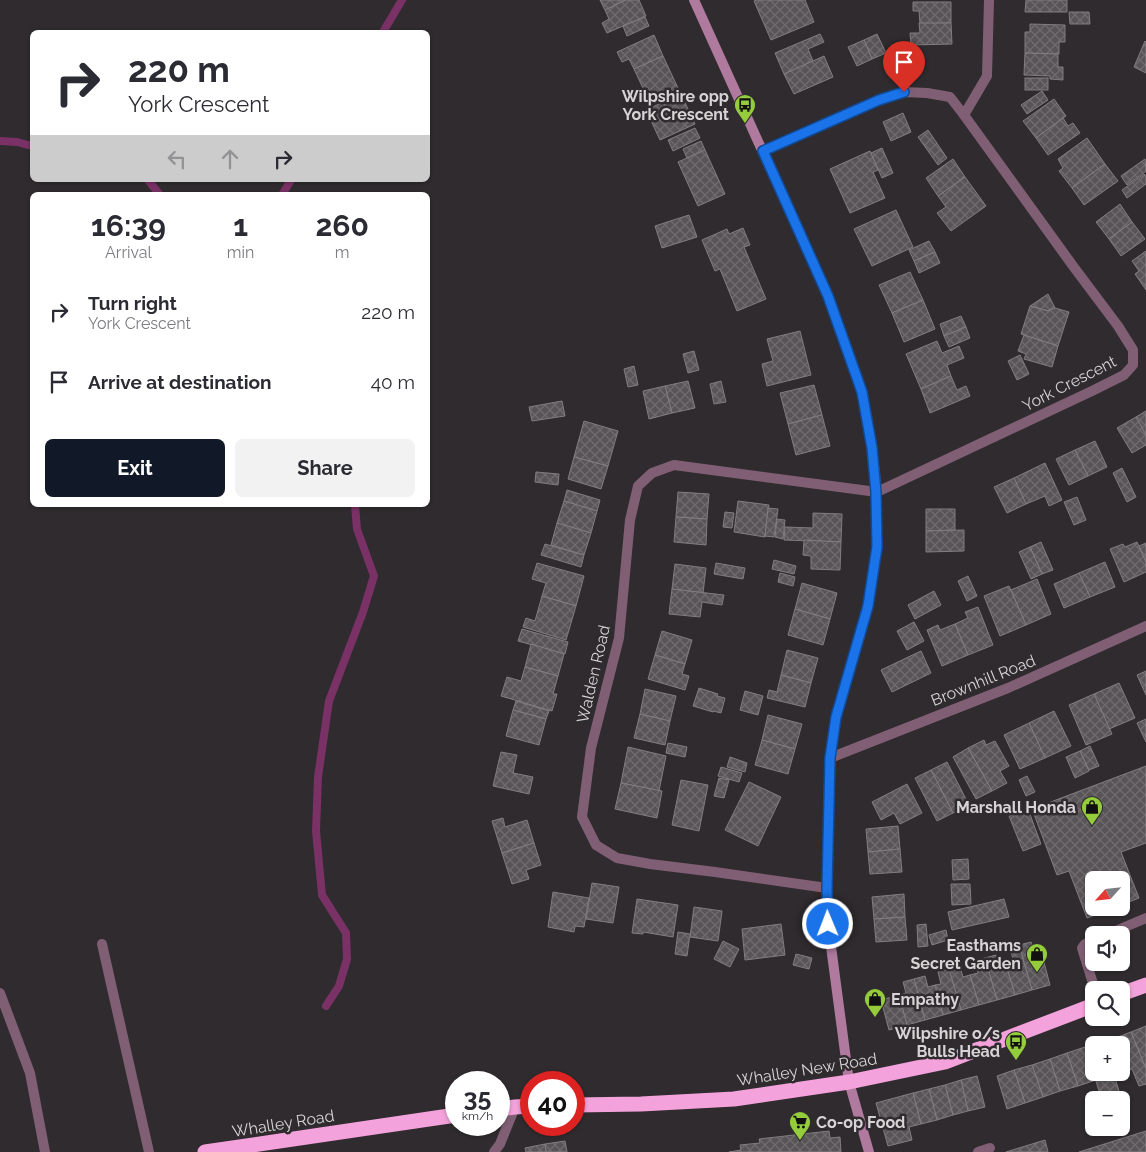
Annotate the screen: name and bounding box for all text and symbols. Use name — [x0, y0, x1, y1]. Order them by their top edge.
pin — [883, 41, 925, 92]
icon: arrive — [890, 48, 918, 76]
text: 220 m — [128, 49, 230, 90]
icon: right — [45, 50, 110, 115]
place label: Wilpshire opp York Crescent — [622, 87, 729, 124]
text: York Crescent — [128, 91, 269, 117]
bus stop icon: Wilpshire opp York Crescent — [733, 93, 757, 124]
icon: left — [163, 145, 191, 173]
icon: ahead — [216, 145, 244, 173]
icon: right — [269, 145, 297, 173]
text: 16:39 — [91, 208, 166, 243]
text: 1 — [233, 208, 248, 243]
text: 260 — [315, 208, 369, 243]
text: Arrival — [105, 243, 152, 262]
text: min — [227, 243, 254, 262]
text: m — [335, 243, 350, 262]
text: Turn right — [88, 292, 177, 314]
icon: right — [45, 298, 73, 326]
text: 220 m — [361, 301, 415, 323]
text: York Crescent — [88, 314, 191, 333]
street label: York Crescent — [1019, 351, 1120, 415]
icon: arrive — [45, 368, 73, 396]
text: Arrive at destination — [88, 371, 272, 393]
text: 40 m — [371, 371, 415, 393]
button: Exit — [45, 439, 225, 497]
button: Share — [235, 439, 415, 497]
street label: Walden Road — [573, 623, 614, 725]
street label: Brownhill Road — [928, 651, 1038, 710]
shop icon: Marshall Honda — [1080, 795, 1104, 826]
place label: Marshall Honda — [956, 798, 1076, 817]
north arrow — [1085, 871, 1130, 916]
map controls — [1085, 871, 1130, 1136]
position arrow — [801, 897, 853, 949]
button: sound — [1085, 926, 1130, 971]
place label: Easthams Secret Garden — [911, 936, 1021, 973]
shop icon: Easthams Secret Garden — [1025, 942, 1049, 973]
button: search — [1085, 981, 1130, 1026]
shop icon: Empathy — [863, 987, 887, 1018]
place label: Empathy — [891, 990, 959, 1009]
place label: Wilpshire o/s Bulls Head — [895, 1024, 1000, 1061]
bus stop icon: Wilpshire o/s Bulls Head — [1004, 1030, 1028, 1061]
button: + — [1085, 1036, 1130, 1081]
street label: Whalley New Road — [736, 1049, 878, 1090]
speed limit sign: 40 — [520, 1071, 585, 1136]
text: 35 — [464, 1082, 491, 1112]
button: − — [1085, 1091, 1130, 1136]
street label: Whalley Road — [231, 1106, 336, 1141]
text: km/h — [462, 1109, 493, 1123]
supermarket icon: Co-op Food — [788, 1110, 812, 1141]
place label: Co-op Food — [816, 1113, 905, 1132]

